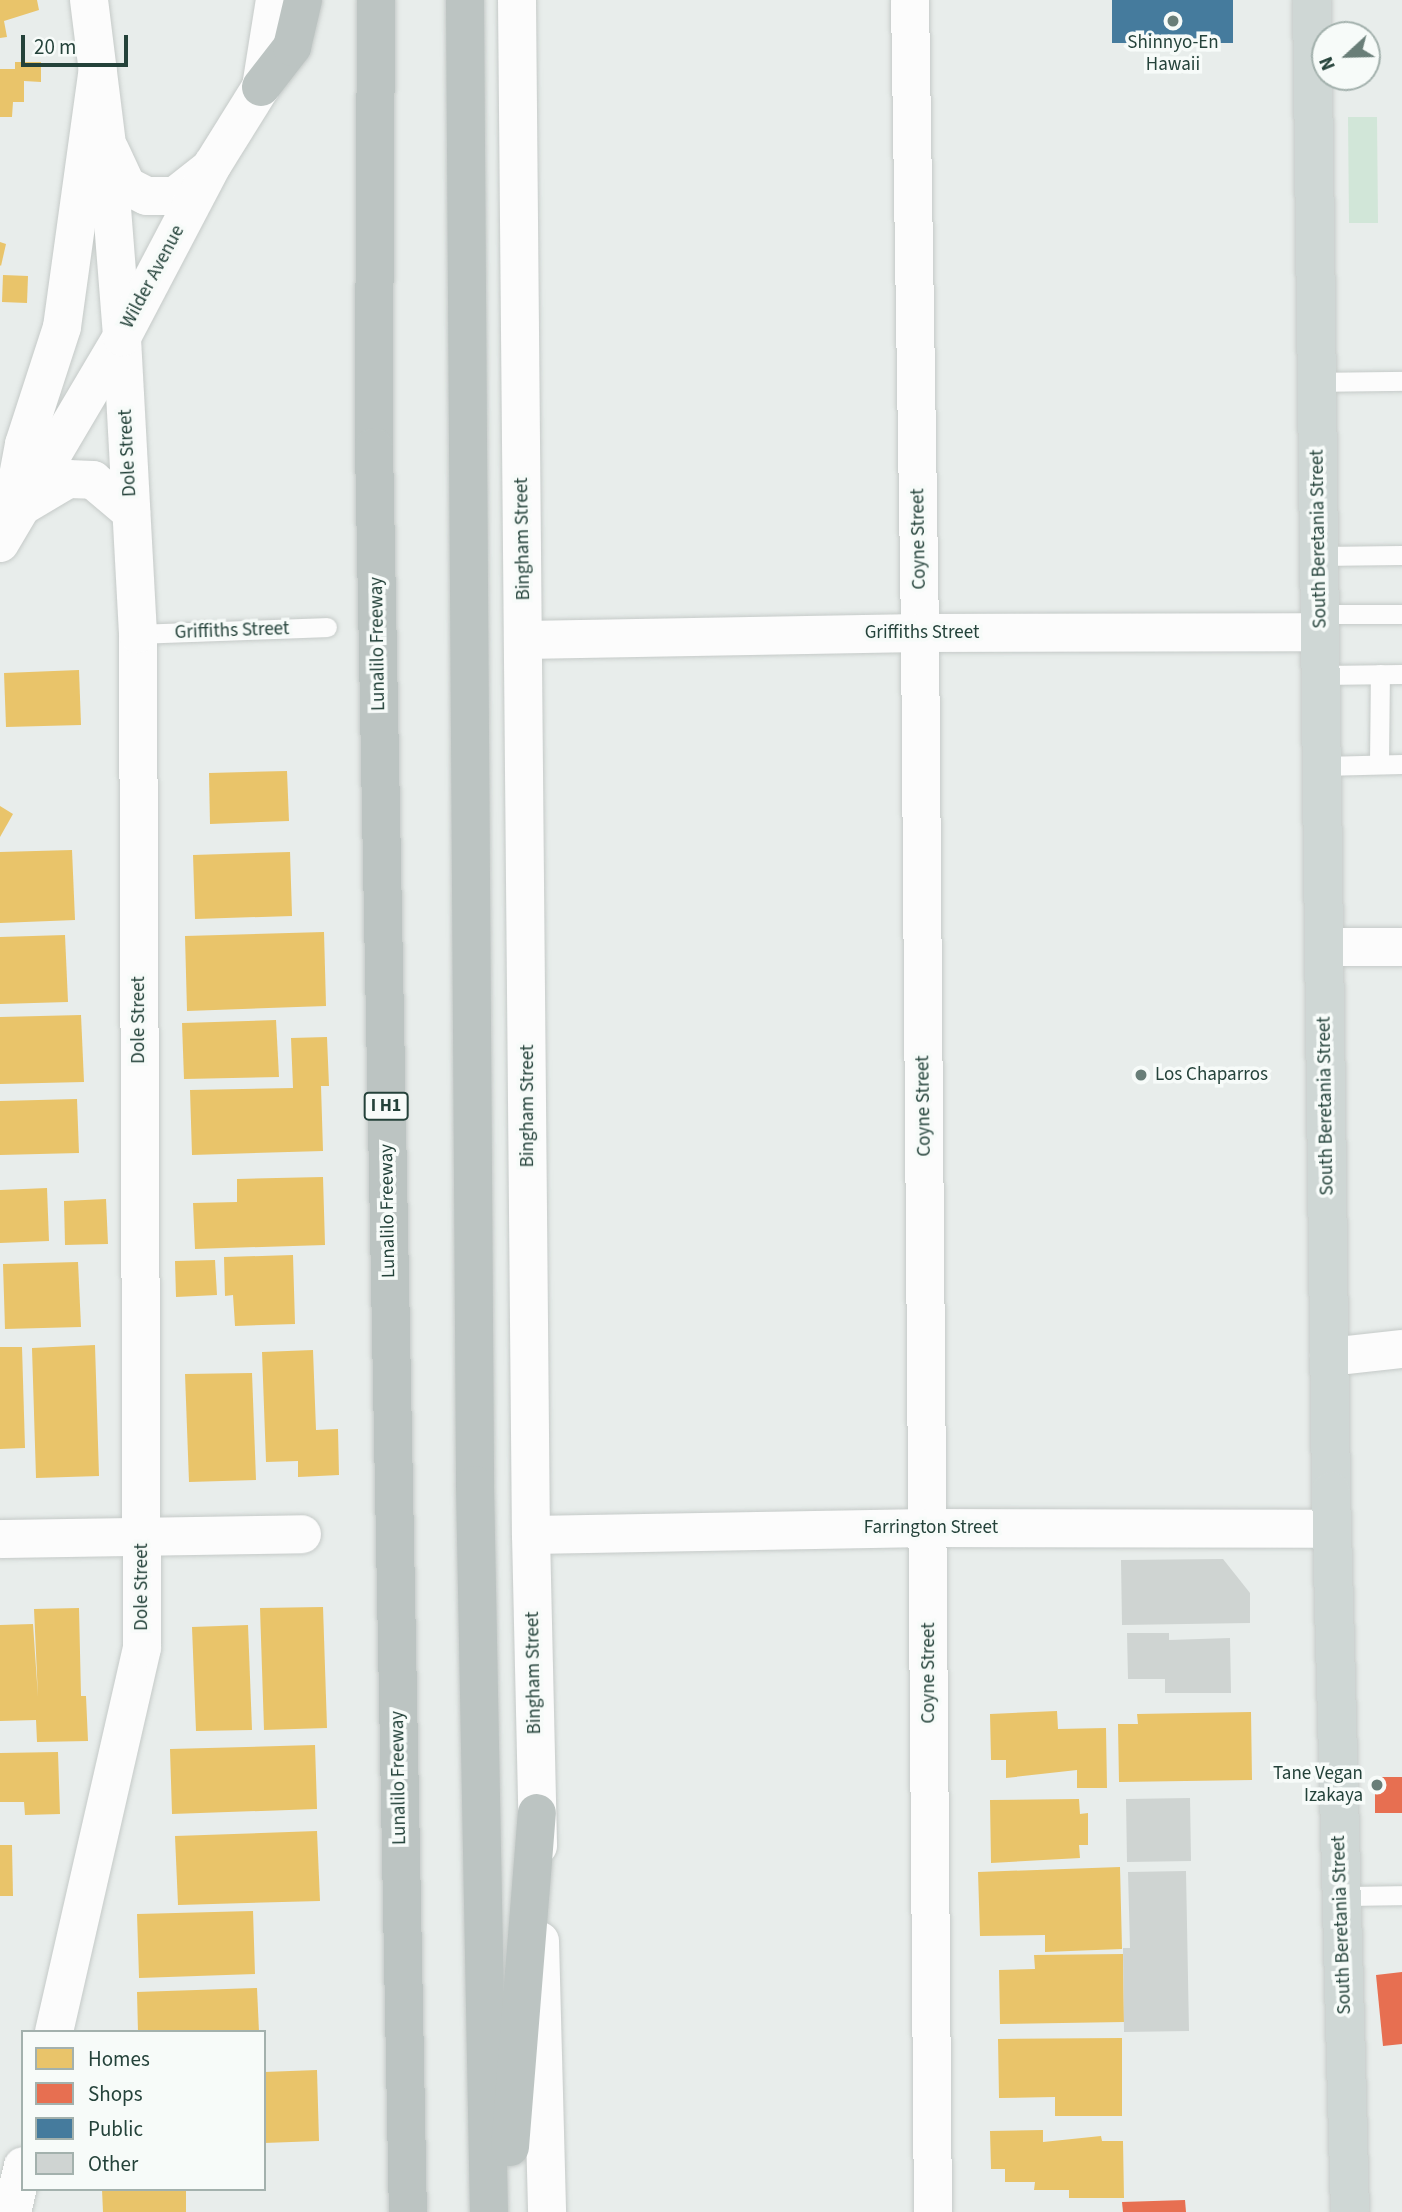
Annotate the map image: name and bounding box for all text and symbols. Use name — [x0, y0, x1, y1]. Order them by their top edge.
marker: Shinnyo-En Hawaii — [1165, 13, 1181, 29]
scale bar — [24, 21, 131, 65]
north arrow — [1311, 21, 1381, 91]
text: 20 m — [34, 32, 76, 62]
place label: Shinnyo-En Hawaii — [1127, 32, 1219, 76]
text: N — [1313, 52, 1343, 74]
street label: Wilder Avenue — [116, 222, 190, 332]
street label: Dole Street — [114, 409, 142, 497]
street label: South Beretania Street — [1306, 449, 1332, 629]
street label: Bingham Street — [511, 477, 535, 601]
street label: Coyne Street — [907, 488, 931, 590]
street label: Lunalilo Freeway — [365, 577, 391, 711]
street label: Griffiths Street — [174, 618, 290, 644]
street label: Griffiths Street — [865, 622, 979, 644]
street label: Dole Street — [128, 976, 150, 1064]
street label: South Beretania Street — [1313, 1016, 1339, 1196]
street label: Bingham Street — [517, 1045, 539, 1167]
street label: Coyne Street — [912, 1055, 936, 1157]
place label: Los Chaparros — [1155, 1064, 1268, 1086]
marker: Los Chaparros — [1133, 1067, 1149, 1083]
road number: I H1 — [363, 1092, 409, 1120]
street label: Lunalilo Freeway — [375, 1144, 401, 1278]
street label: Farrington Street — [864, 1517, 998, 1539]
street label: Dole Street — [131, 1543, 153, 1631]
street label: Bingham Street — [522, 1611, 546, 1735]
street label: Coyne Street — [918, 1622, 940, 1724]
street label: Lunalilo Freeway — [386, 1711, 412, 1845]
place label: Tane Vegan Izakaya — [1273, 1763, 1363, 1807]
marker: Tane Vegan Izakaya — [1369, 1777, 1385, 1793]
street label: South Beretania Street — [1327, 1835, 1357, 2015]
legend — [21, 2030, 266, 2191]
text: Homes — [88, 2044, 150, 2074]
text: Shops — [88, 2079, 142, 2109]
text: Public — [88, 2114, 143, 2144]
text: Other — [88, 2149, 138, 2179]

